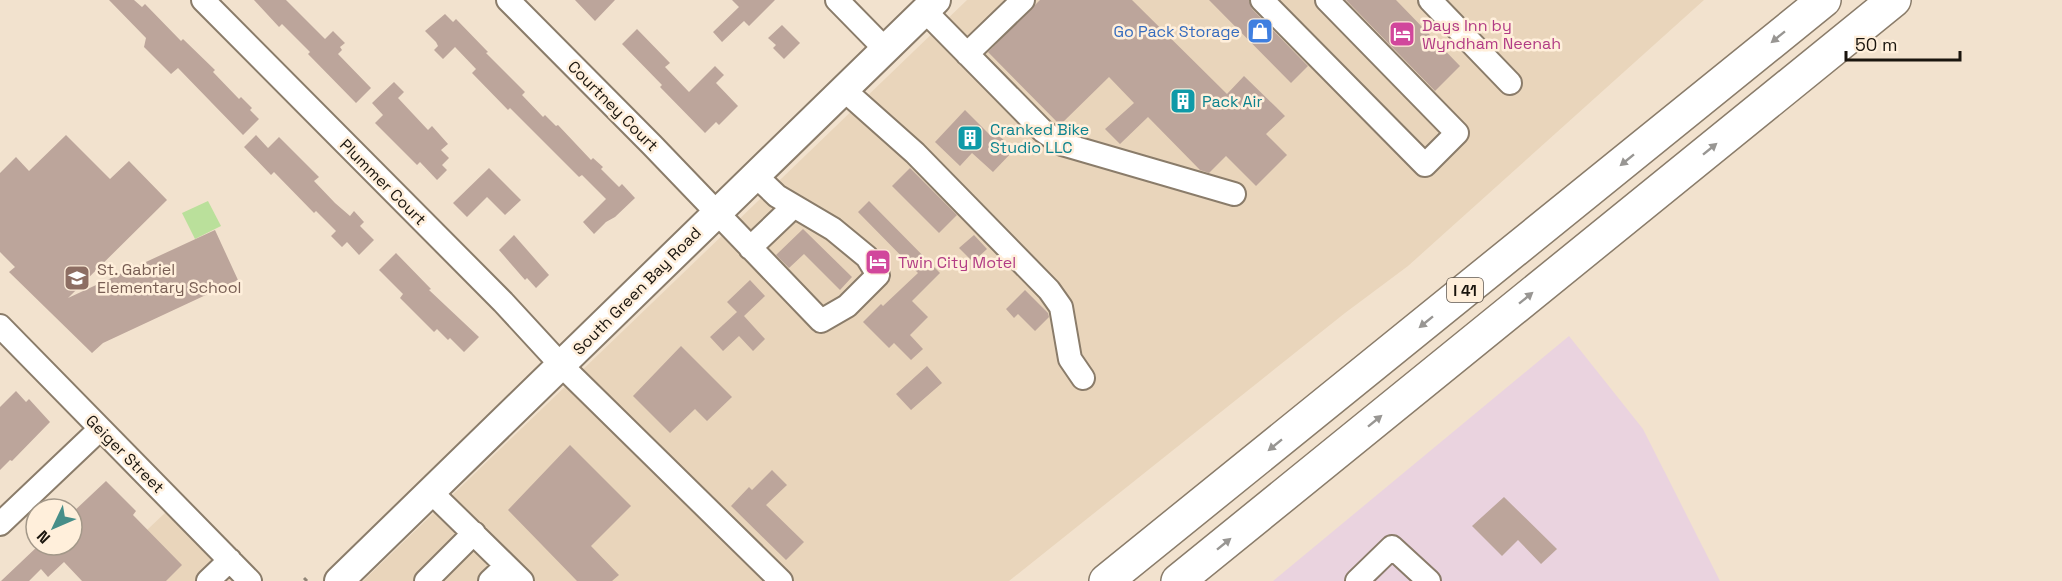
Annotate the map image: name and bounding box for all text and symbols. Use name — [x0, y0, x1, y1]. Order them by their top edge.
place label: Days Inn by Wyndham Neenah — [1422, 15, 1561, 54]
shop icon: Go Pack Storage — [1245, 16, 1275, 46]
hotel icon: Days Inn by Wyndham Neenah — [1387, 19, 1417, 49]
place label: Go Pack Storage — [1113, 21, 1240, 42]
scale bar — [1846, 24, 1960, 62]
one-way arrow — [1771, 30, 1786, 42]
text: 50 m — [1855, 33, 1897, 56]
street label: Courtney Court — [563, 56, 663, 156]
building icon: Pack Air — [1168, 86, 1198, 116]
place label: Pack Air — [1202, 91, 1263, 112]
place label: Cranked Bike Studio LLC — [990, 119, 1089, 158]
building icon: Cranked Bike Studio LLC — [955, 123, 985, 153]
street label: Plummer Court — [335, 134, 431, 230]
one-way arrow — [1702, 142, 1718, 155]
one-way arrow — [1619, 153, 1635, 166]
street label: South Green Bay Road — [569, 223, 705, 359]
hotel icon: Twin City Motel — [863, 247, 893, 277]
place label: Twin City Motel — [898, 252, 1016, 273]
place label: St. Gabriel Elementary School — [97, 259, 242, 298]
school or university icon: St. Gabriel Elementary School — [62, 263, 92, 293]
road number: I 41 — [1447, 278, 1483, 302]
one-way arrow — [1518, 292, 1534, 305]
one-way arrow — [1419, 315, 1434, 328]
street label: Geiger Street — [81, 410, 169, 498]
one-way arrow — [1367, 415, 1383, 428]
one-way arrow — [1267, 438, 1283, 451]
north arrow — [24, 497, 84, 557]
text: N — [32, 526, 55, 548]
one-way arrow — [1216, 538, 1231, 551]

